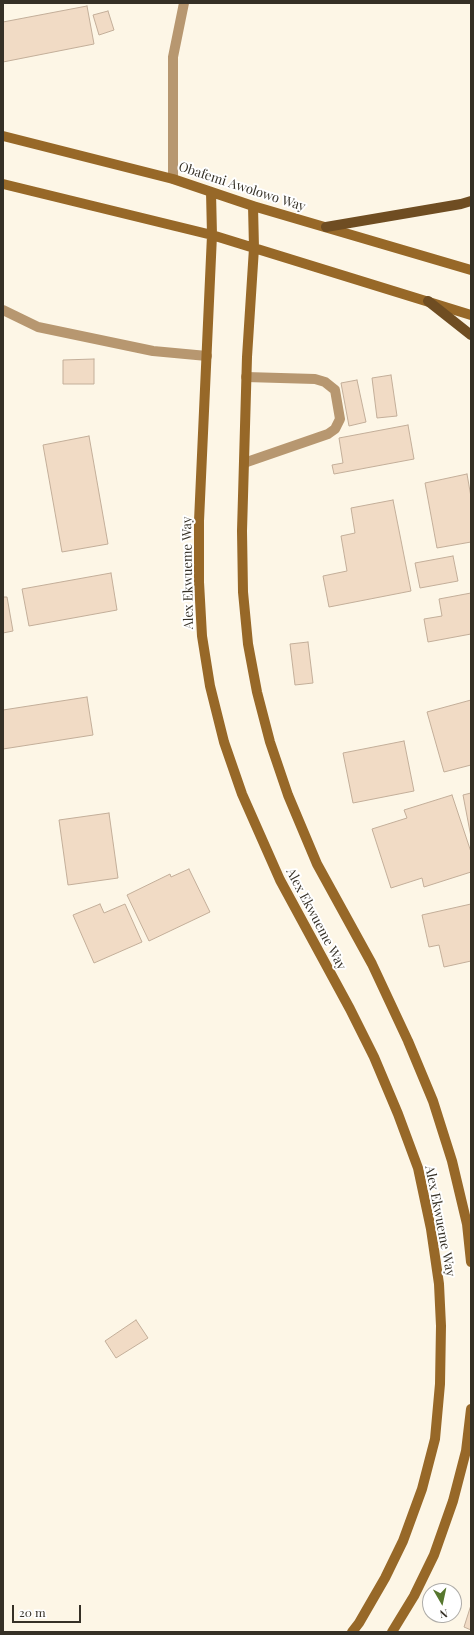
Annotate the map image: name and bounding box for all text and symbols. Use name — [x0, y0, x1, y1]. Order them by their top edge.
street label: Obafemi Awolowo Way — [176, 159, 308, 215]
street label: Alex Ekwueme Way — [179, 516, 197, 630]
street label: Alex Ekwueme Way — [283, 866, 349, 972]
street label: Alex Ekwueme Way — [422, 1164, 458, 1278]
north arrow — [422, 1583, 462, 1623]
scale bar — [14, 1597, 83, 1623]
text: 20 m — [19, 1604, 46, 1620]
text: N — [439, 1606, 449, 1622]

